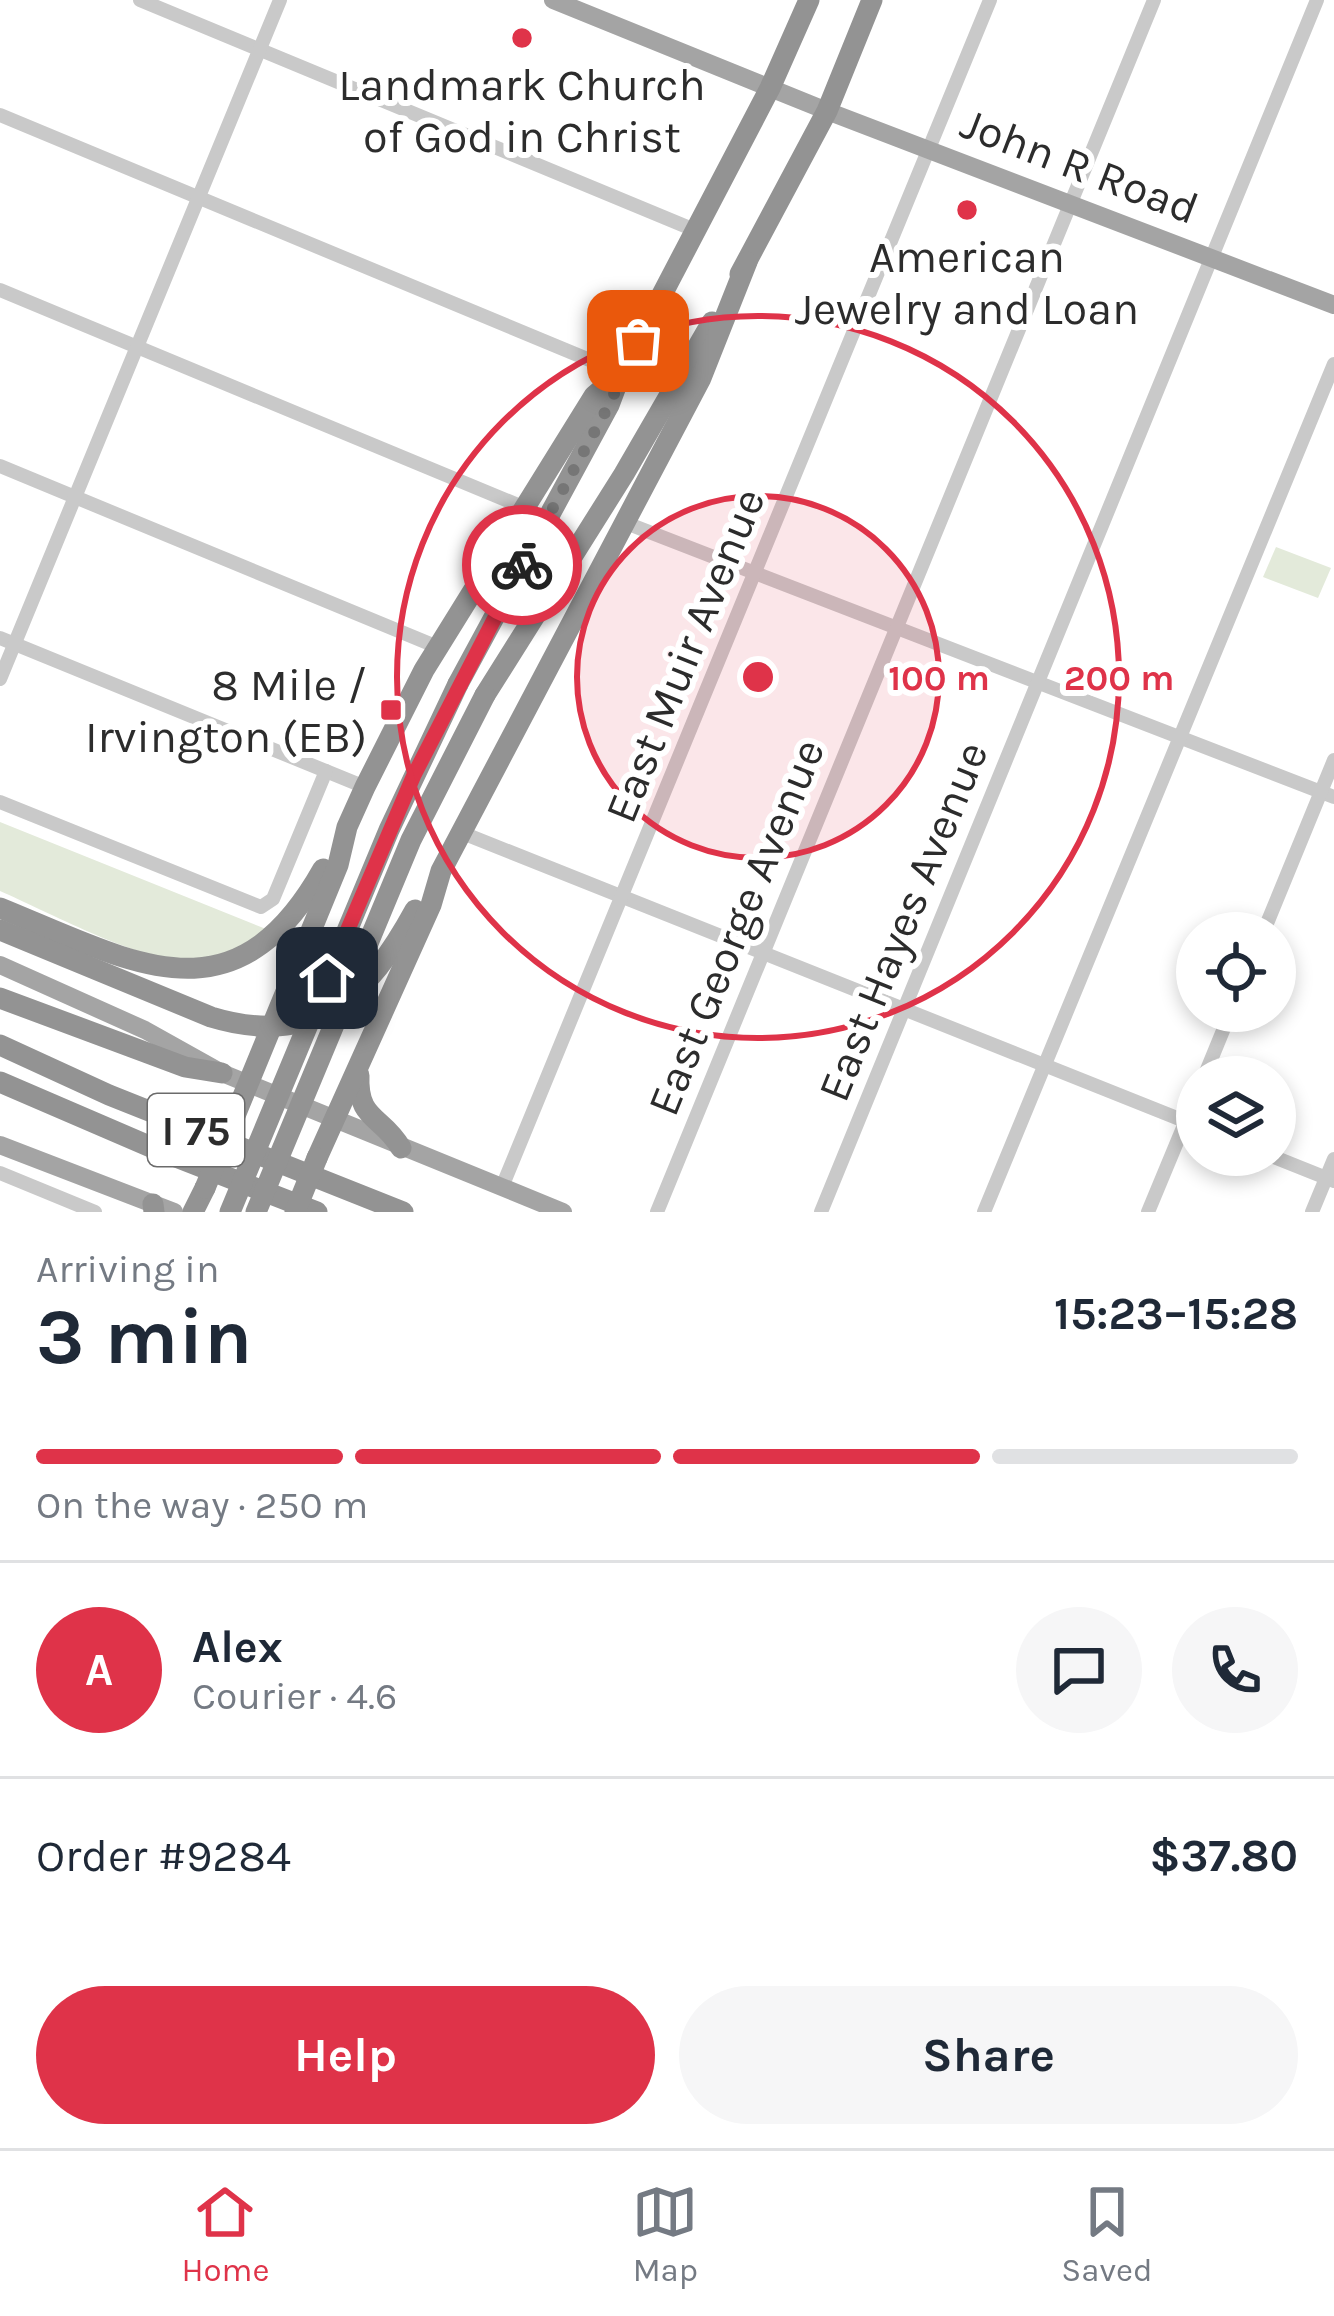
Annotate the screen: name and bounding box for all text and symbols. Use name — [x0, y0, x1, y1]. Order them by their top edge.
marker: Landmark Church of God in Christ — [509, 25, 535, 51]
place label: Landmark Church of God in Christ — [338, 59, 706, 163]
street label: John R Road — [954, 97, 1205, 235]
marker: American Jewelry and Loan — [954, 197, 980, 223]
place label: American Jewelry and Loan — [795, 231, 1139, 336]
pin — [587, 290, 689, 392]
icon: bag — [605, 308, 671, 374]
street label: East Muir Avenue — [594, 481, 776, 830]
courier — [462, 505, 582, 625]
icon: bike — [489, 532, 555, 598]
centre of rings — [737, 656, 779, 698]
text: 100 m — [888, 657, 990, 699]
text: 200 m — [1064, 657, 1174, 699]
place label: 8 Mile / Irvington (EB) — [85, 659, 367, 764]
marker: 8 Mile / Irvington (EB) — [378, 697, 404, 723]
street label: East George Avenue — [637, 732, 836, 1123]
street label: East Hayes Avenue — [807, 734, 1000, 1109]
map controls — [1176, 912, 1296, 1176]
button: locate — [1176, 912, 1296, 1032]
pin — [276, 927, 378, 1029]
icon: home — [294, 945, 360, 1011]
button: layers — [1176, 1056, 1296, 1176]
road number: I 75 — [148, 1094, 244, 1166]
text: Arriving in — [36, 1246, 219, 1292]
text: 15:23–15:28 — [1054, 1288, 1298, 1340]
text: 3 min — [36, 1291, 252, 1383]
text: On the way · 250 m — [36, 1482, 368, 1528]
button: chat — [1016, 1607, 1142, 1733]
button: phone — [1172, 1607, 1298, 1733]
text: Alex — [192, 1621, 283, 1673]
text: A — [85, 1644, 113, 1696]
text: Courier · 4.6 — [192, 1673, 397, 1719]
text: Order #9284 — [36, 1830, 291, 1882]
text: $37.80 — [1149, 1830, 1298, 1882]
button: Help — [36, 1986, 655, 2124]
button: Share — [679, 1986, 1298, 2124]
tab: Home — [181, 2179, 269, 2289]
tab: Map — [632, 2179, 698, 2289]
tab: Saved — [1061, 2179, 1153, 2289]

